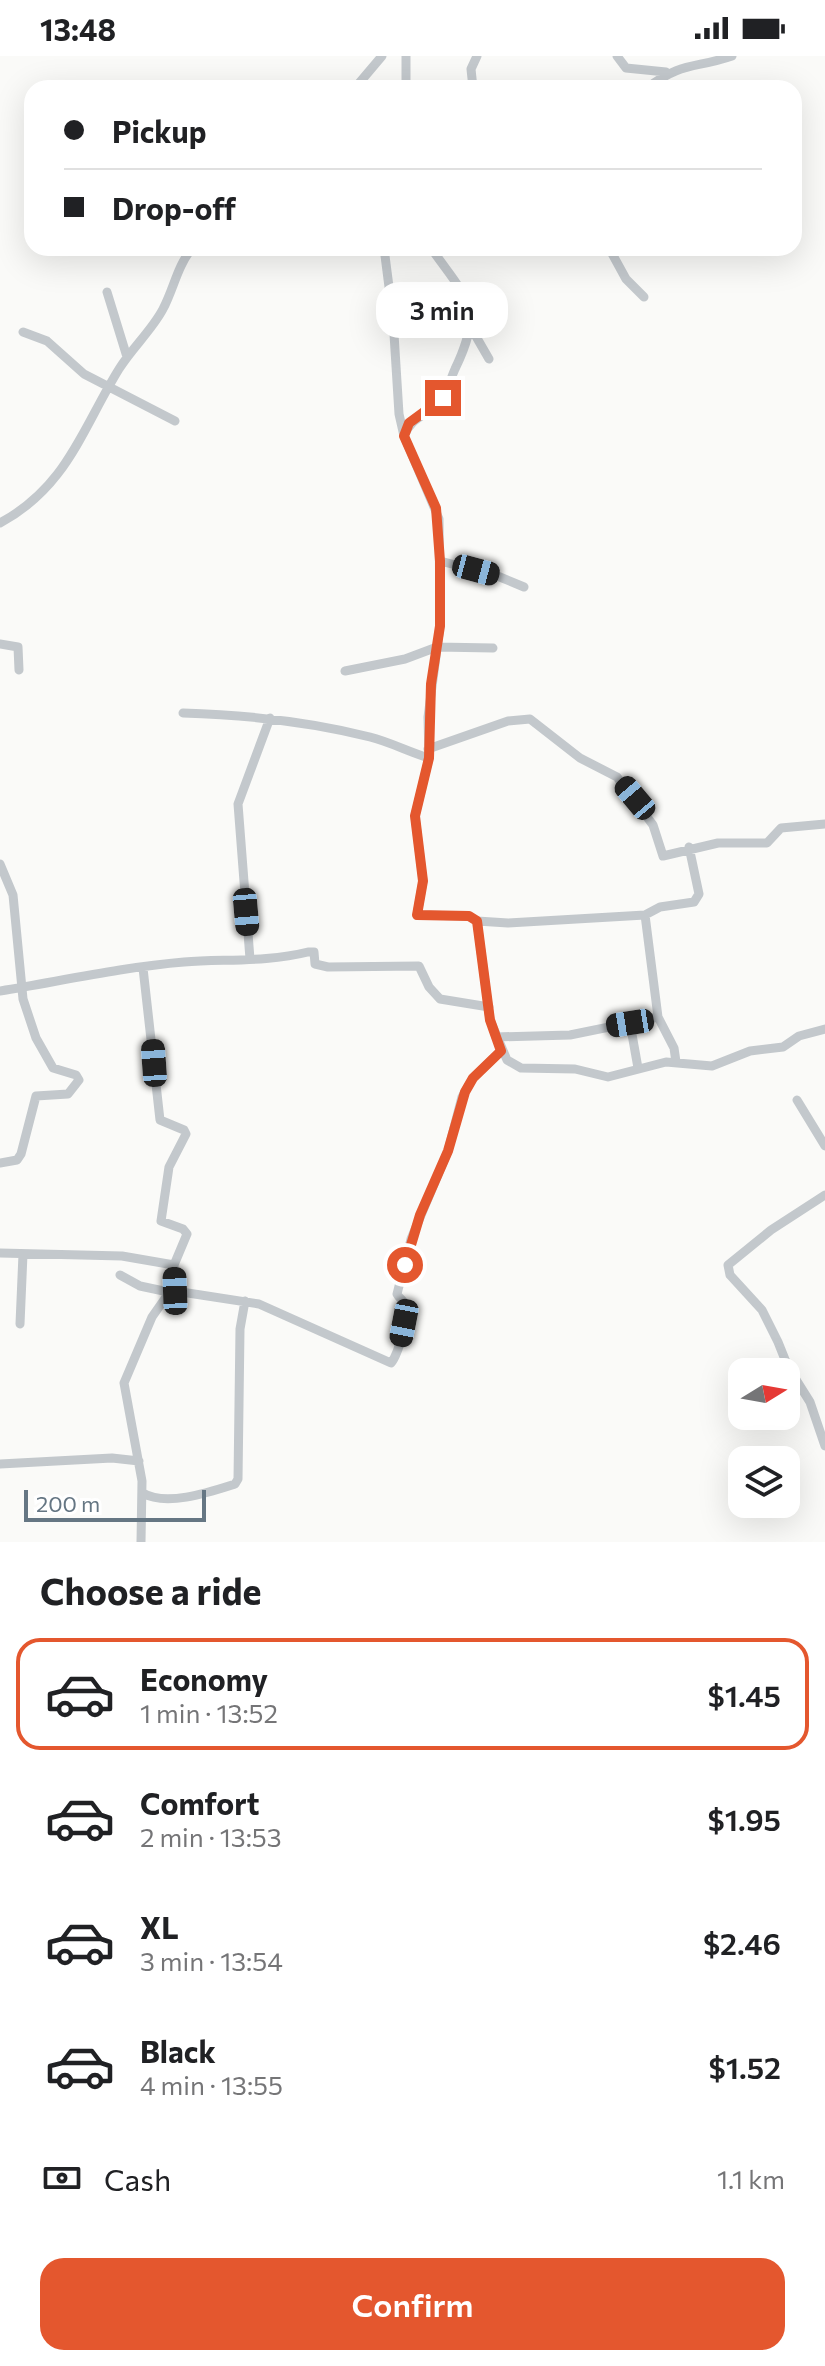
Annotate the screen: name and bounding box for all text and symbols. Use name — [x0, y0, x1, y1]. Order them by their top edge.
text: 13:48 — [40, 10, 116, 47]
text: Pickup — [112, 112, 206, 149]
text: Drop-off — [112, 189, 236, 226]
callout: 3 min — [377, 282, 509, 338]
text: 3 min — [410, 294, 474, 325]
route end — [425, 380, 461, 416]
car — [450, 552, 502, 588]
car — [610, 772, 660, 824]
car — [232, 887, 260, 937]
car — [604, 1007, 656, 1039]
car — [140, 1038, 168, 1088]
route start — [387, 1247, 423, 1283]
car — [162, 1267, 188, 1315]
car — [388, 1297, 420, 1349]
north arrow — [728, 1358, 800, 1430]
map controls — [728, 1358, 800, 1518]
button: layers — [728, 1446, 800, 1518]
scale bar — [24, 1486, 206, 1522]
text: 200 m — [36, 1490, 100, 1517]
text: Choose a ride — [40, 1568, 261, 1612]
icon: car — [44, 1658, 116, 1730]
text: Economy — [140, 1660, 268, 1697]
text: $1.45 — [708, 1676, 781, 1713]
text: 1 min · 13:52 — [140, 1697, 278, 1728]
icon: car — [44, 1782, 116, 1854]
text: Comfort — [140, 1784, 259, 1821]
text: $1.95 — [708, 1800, 781, 1837]
text: 2 min · 13:53 — [140, 1821, 282, 1852]
icon: car — [44, 1906, 116, 1978]
text: XL — [140, 1908, 179, 1945]
text: $2.46 — [703, 1924, 781, 1961]
text: 3 min · 13:54 — [140, 1945, 283, 1976]
icon: car — [44, 2030, 116, 2102]
text: Black — [140, 2032, 216, 2069]
text: $1.52 — [709, 2048, 781, 2085]
text: 4 min · 13:55 — [140, 2069, 283, 2100]
icon: cash — [40, 2156, 84, 2200]
text: Cash — [104, 2160, 171, 2197]
text: 1.1 km — [717, 2163, 785, 2194]
button: Confirm — [40, 2258, 785, 2350]

